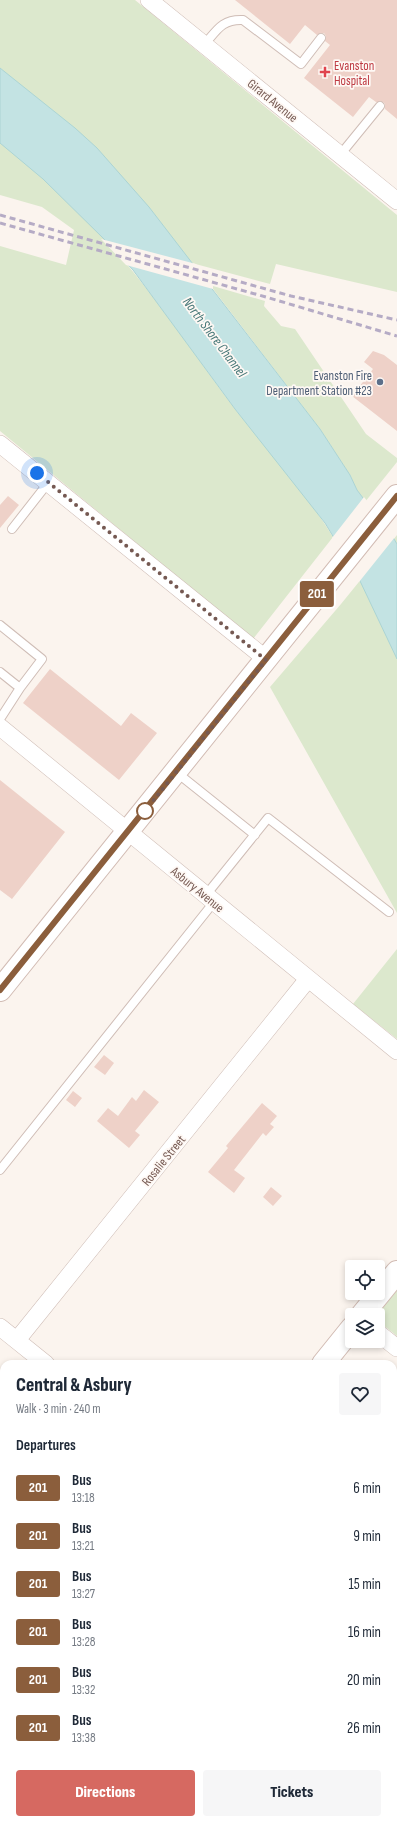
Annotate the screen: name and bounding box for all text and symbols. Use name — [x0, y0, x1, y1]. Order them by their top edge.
place label: Evanston Hospital — [334, 58, 374, 89]
marker: Evanston Hospital — [319, 66, 331, 78]
street label: Girard Avenue — [244, 76, 301, 126]
water label: North Shore Channel — [179, 294, 250, 381]
place label: Evanston Fire Department Station #23 — [266, 368, 372, 399]
marker: Evanston Fire Department Station #23 — [375, 377, 385, 387]
your location — [27, 463, 47, 483]
line badge: 201 — [294, 581, 340, 607]
text: 201 — [308, 585, 326, 602]
unlabelled marker — [136, 802, 154, 820]
street label: Asbury Avenue — [167, 863, 227, 916]
street label: Rosalie Street — [138, 1132, 189, 1189]
map controls — [345, 1260, 385, 1348]
button: locate — [345, 1260, 385, 1300]
button: layers — [345, 1308, 385, 1348]
button: heart — [339, 1373, 381, 1415]
text: Central & Asbury — [16, 1374, 132, 1397]
text: Walk · 3 min · 240 m — [16, 1401, 101, 1417]
text: Departures — [16, 1436, 76, 1455]
text: Bus — [72, 1471, 91, 1490]
text: 201 — [29, 1479, 47, 1496]
text: 6 min — [353, 1479, 381, 1498]
text: 13:18 — [72, 1490, 95, 1506]
text: Bus — [72, 1519, 91, 1538]
text: 201 — [29, 1527, 47, 1544]
text: 9 min — [353, 1527, 381, 1546]
text: 13:21 — [72, 1538, 94, 1554]
text: Bus — [72, 1567, 91, 1586]
text: 201 — [29, 1575, 47, 1592]
text: 15 min — [349, 1575, 381, 1594]
text: 13:27 — [72, 1586, 95, 1602]
text: Bus — [72, 1615, 91, 1634]
text: 201 — [29, 1623, 47, 1640]
text: 16 min — [348, 1623, 381, 1642]
text: 13:28 — [72, 1634, 96, 1650]
text: Bus — [72, 1663, 91, 1682]
text: 201 — [29, 1671, 47, 1688]
text: 20 min — [347, 1671, 381, 1690]
text: 13:32 — [72, 1682, 95, 1698]
text: Bus — [72, 1711, 91, 1730]
text: 201 — [29, 1719, 47, 1736]
text: 26 min — [347, 1719, 381, 1738]
text: 13:38 — [72, 1730, 96, 1746]
button: Directions — [16, 1770, 195, 1816]
button: Tickets — [203, 1770, 381, 1816]

